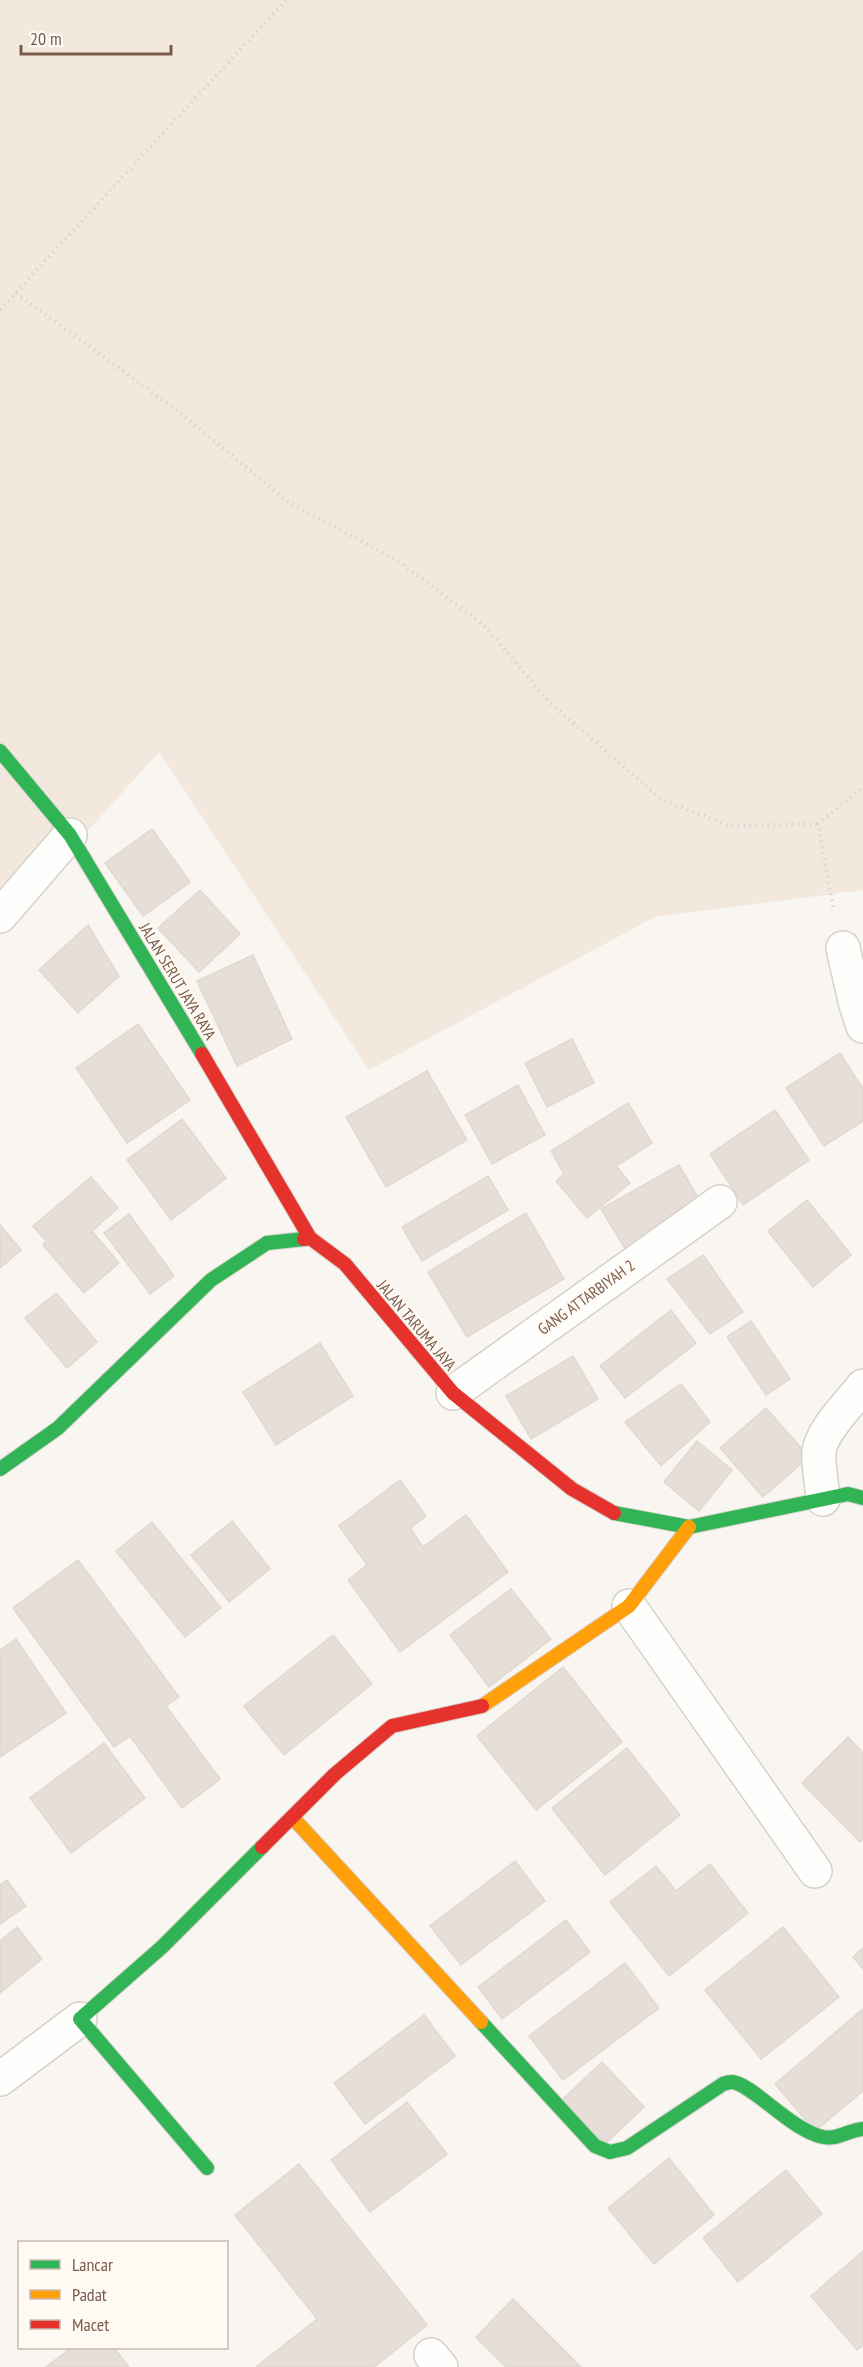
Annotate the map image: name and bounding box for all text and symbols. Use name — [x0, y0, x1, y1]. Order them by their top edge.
scale bar — [21, 18, 171, 56]
text: 20 m — [30, 27, 62, 50]
street label: JALAN SERUT JAYA RAYA — [135, 918, 221, 1043]
street label: GANG ATTARBIYAH 2 — [534, 1255, 638, 1339]
street label: JALAN TARUMA JAYA — [373, 1275, 461, 1375]
legend — [18, 2241, 228, 2349]
text: Lancar — [72, 2253, 113, 2276]
text: Padat — [72, 2283, 107, 2306]
text: Macet — [72, 2313, 109, 2336]

